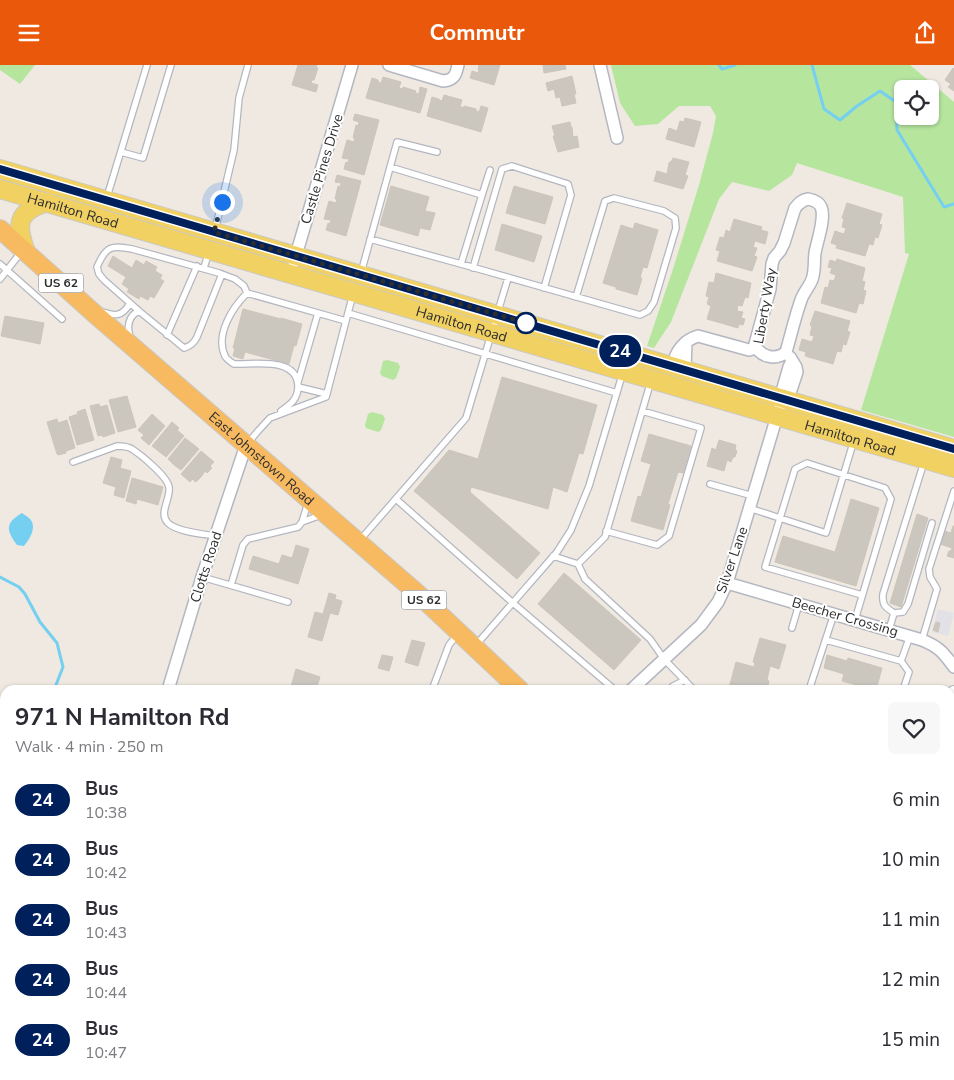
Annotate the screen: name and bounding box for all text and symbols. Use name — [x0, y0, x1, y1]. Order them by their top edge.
text: Commutr — [429, 18, 525, 48]
icon: menu — [15, 19, 43, 47]
icon: share — [911, 19, 939, 47]
map controls — [894, 80, 939, 125]
button: locate — [894, 80, 939, 125]
street label: Castle Pines Drive — [296, 112, 348, 226]
street label: Hamilton Road — [25, 188, 121, 233]
your location — [210, 190, 235, 215]
street label: Liberty Way — [749, 266, 781, 345]
road number: US 62 — [38, 273, 84, 293]
street label: Hamilton Road — [414, 302, 510, 346]
unlabelled marker — [515, 312, 537, 334]
line badge: 24 — [598, 335, 642, 367]
text: 24 — [609, 339, 631, 363]
street label: East Johnstown Road — [205, 407, 319, 510]
street label: Hamilton Road — [803, 415, 898, 460]
street label: Silver Lane — [712, 524, 752, 596]
street label: Clotts Road — [186, 529, 226, 605]
road number: US 62 — [402, 591, 446, 609]
street label: Beecher Crossing — [790, 593, 900, 641]
text: 971 N Hamilton Rd — [15, 701, 229, 733]
button: heart — [888, 702, 940, 754]
text: Walk · 4 min · 250 m — [15, 736, 163, 758]
text: Bus — [85, 776, 118, 802]
text: 6 min — [892, 787, 940, 813]
text: 24 — [32, 788, 53, 812]
text: 10:38 — [85, 802, 127, 824]
text: Bus — [85, 836, 118, 862]
text: 10 min — [881, 847, 940, 873]
text: 24 — [32, 848, 53, 872]
text: 10:42 — [85, 862, 127, 884]
text: Bus — [85, 896, 118, 922]
text: 11 min — [881, 907, 940, 933]
text: 24 — [32, 908, 53, 932]
text: 10:43 — [85, 922, 127, 944]
text: Bus — [85, 956, 118, 982]
text: 12 min — [881, 967, 940, 993]
text: 24 — [32, 968, 53, 992]
text: 10:44 — [85, 982, 127, 1004]
text: Bus — [85, 1016, 118, 1042]
text: 15 min — [881, 1027, 940, 1053]
text: 24 — [32, 1028, 53, 1052]
text: 10:47 — [85, 1042, 127, 1064]

